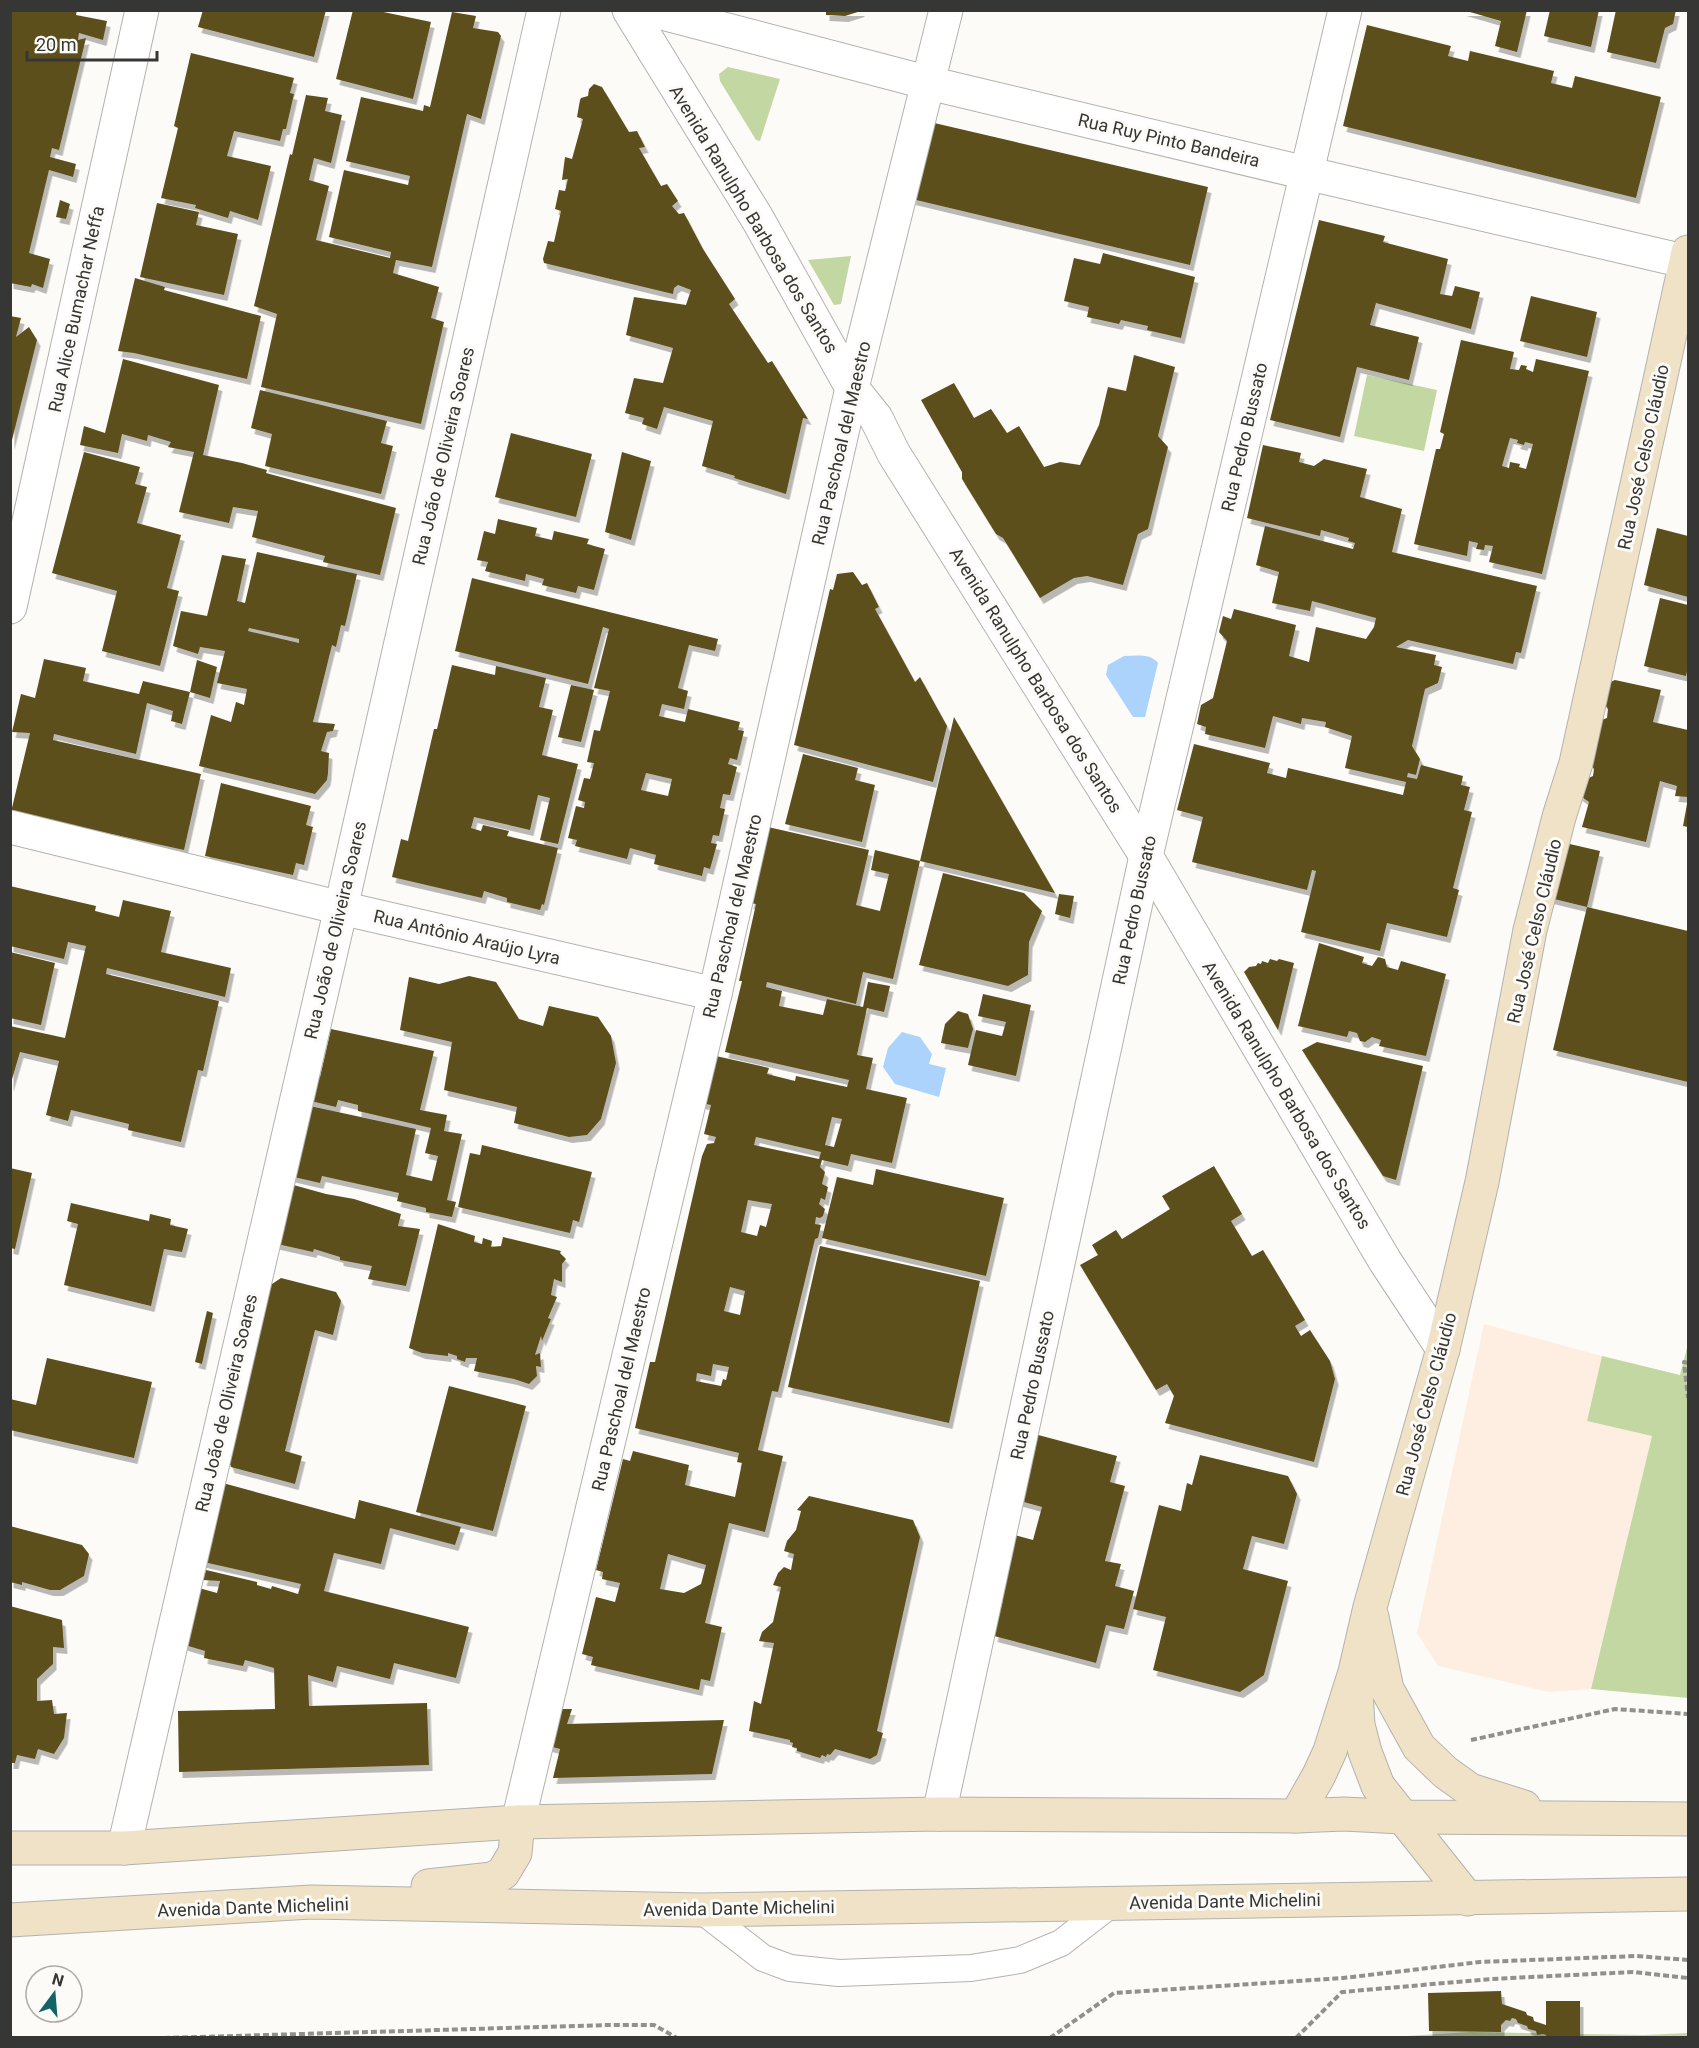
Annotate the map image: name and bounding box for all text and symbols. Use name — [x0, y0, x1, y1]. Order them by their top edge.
scale bar — [27, 24, 158, 62]
text: 20 m — [36, 34, 76, 55]
street label: Avenida Ranulpho Barbosa dos Santos — [665, 81, 843, 357]
street label: Rua Ruy Pinto Bandeira — [1076, 109, 1262, 171]
street label: Rua Alice Bumachar Neffa — [44, 204, 108, 414]
street label: Rua Paschoal del Maestro — [807, 339, 875, 547]
street label: Rua João de Oliveira Soares — [408, 345, 478, 567]
street label: Rua Pedro Bussato — [1217, 360, 1271, 514]
street label: Rua José Celso Cláudio — [1613, 362, 1673, 552]
street label: Avenida Ranulpho Barbosa dos Santos — [945, 543, 1127, 817]
street label: Rua Paschoal del Maestro — [698, 812, 766, 1020]
street label: Rua João de Oliveira Soares — [300, 819, 370, 1041]
street label: Rua Pedro Bussato — [1108, 833, 1160, 987]
street label: Rua José Celso Cláudio — [1503, 837, 1565, 1025]
street label: Rua Antônio Araújo Lyra — [372, 905, 562, 969]
street label: Avenida Ranulpho Barbosa dos Santos — [1198, 957, 1376, 1233]
street label: Rua Paschoal del Maestro — [587, 1285, 655, 1493]
street label: Rua João de Oliveira Soares — [191, 1292, 261, 1514]
street label: Rua Pedro Bussato — [1006, 1308, 1058, 1462]
street label: Rua José Celso Cláudio — [1391, 1310, 1461, 1498]
street label: Avenida Dante Michelini — [1129, 1889, 1321, 1913]
street label: Avenida Dante Michelini — [157, 1893, 349, 1921]
street label: Avenida Dante Michelini — [643, 1896, 835, 1920]
north arrow — [24, 1964, 84, 2024]
text: N — [50, 1969, 66, 1991]

